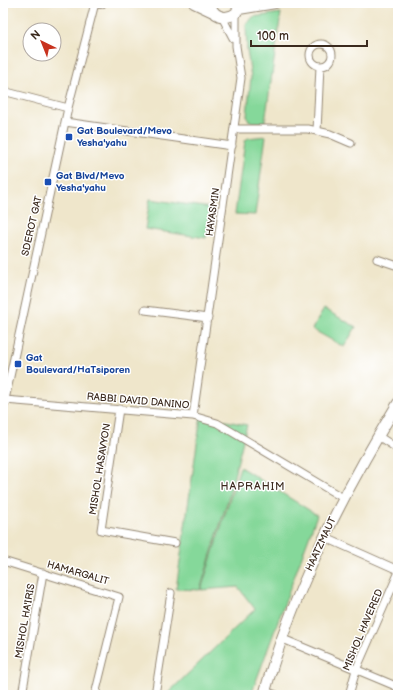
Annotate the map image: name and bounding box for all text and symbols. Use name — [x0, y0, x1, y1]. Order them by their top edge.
north arrow — [22, 22, 62, 62]
scale bar — [251, 22, 367, 48]
text: N — [28, 27, 43, 43]
text: 100 m — [257, 29, 289, 44]
place label: Gat Boulevard/Mevo Yesha'yahu — [77, 125, 172, 149]
marker: Gat Boulevard/Mevo Yesha'yahu — [64, 132, 74, 142]
place label: Gat Blvd/Mevo Yesha'yahu — [56, 170, 125, 194]
marker: Gat Blvd/Mevo Yesha'yahu — [43, 177, 53, 187]
street label: HAYASMIN — [204, 187, 222, 237]
street label: SDEROT GAT — [19, 195, 45, 257]
place label: Gat Boulevard/HaTsiporen — [26, 352, 130, 376]
marker: Gat Boulevard/HaTsiporen — [13, 359, 23, 369]
street label: RABBI DAVID DANINO — [86, 391, 190, 412]
street label: MISHOL HASAVYON — [87, 422, 113, 516]
district label: HAPRAHIM — [220, 480, 286, 493]
street label: HAATZMAUT — [303, 515, 339, 573]
street label: HAMARGALIT — [46, 558, 110, 588]
street label: MISHOL HA'IRIS — [13, 583, 37, 659]
street label: MISHOL HAVERED — [340, 587, 386, 673]

